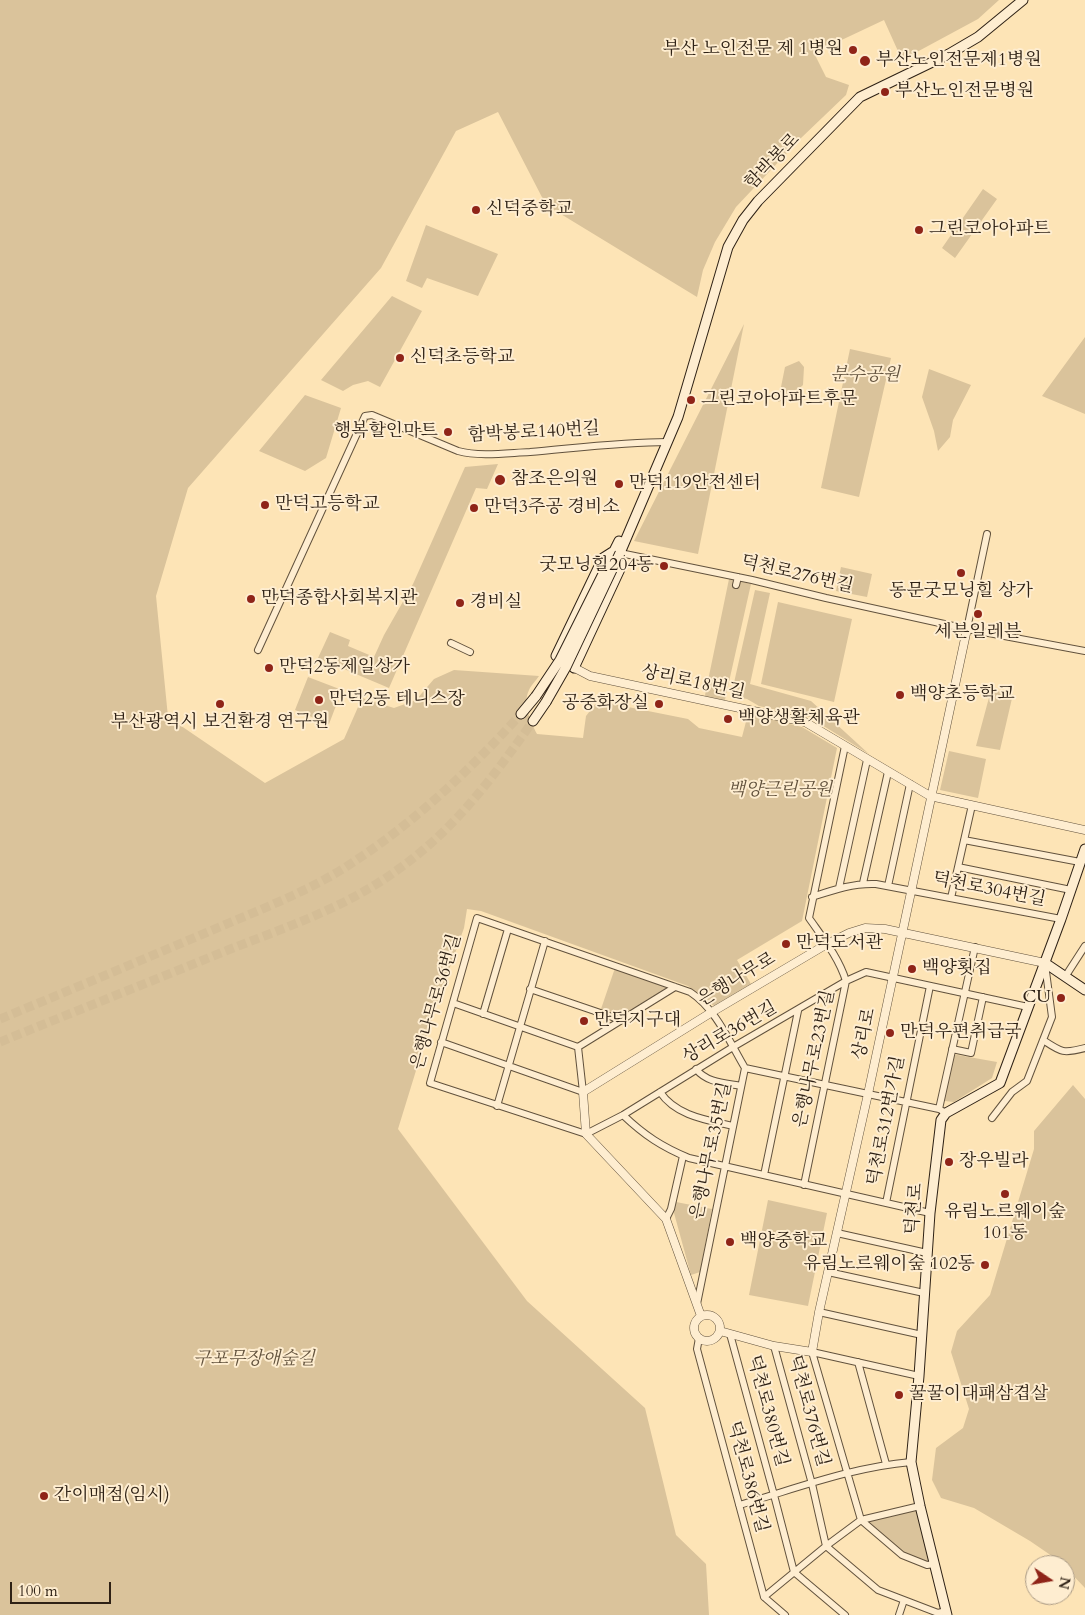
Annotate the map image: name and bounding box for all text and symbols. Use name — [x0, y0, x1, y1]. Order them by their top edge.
place label: 부산 노인전문 제 1병원 — [663, 39, 843, 61]
marker: 부산 노인전문 제 1병원 — [847, 44, 859, 56]
place label: 부산노인전문제1병원 — [876, 50, 1042, 72]
marker: 부산노인전문제1병원 — [858, 54, 872, 68]
place label: 부산노인전문병원 — [895, 81, 1034, 103]
marker: 부산노인전문병원 — [879, 86, 891, 98]
street label: 함박봉로 — [741, 129, 805, 195]
place label: 신덕중학교 — [486, 199, 573, 221]
marker: 신덕중학교 — [470, 204, 482, 216]
place label: 그린코아아파트 — [929, 219, 1051, 241]
marker: 그린코아아파트 — [913, 224, 925, 236]
place label: 신덕초등학교 — [410, 347, 514, 369]
marker: 신덕초등학교 — [394, 352, 406, 364]
park label: 분수공원 — [830, 365, 900, 387]
place label: 그린코아아파트후문 — [701, 389, 857, 411]
marker: 그린코아아파트후문 — [685, 394, 697, 406]
street label: 함박봉로140번길 — [468, 419, 600, 447]
place label: 행복할인마트 — [334, 421, 438, 443]
marker: 행복할인마트 — [442, 426, 454, 438]
place label: 참조은의원 — [511, 469, 598, 491]
marker: 참조은의원 — [493, 473, 507, 487]
place label: 만덕119안전센터 — [629, 473, 761, 495]
marker: 만덕119안전센터 — [613, 478, 625, 490]
place label: 만덕고등학교 — [275, 494, 379, 516]
place label: 만덕3주공 경비소 — [484, 497, 620, 519]
marker: 만덕고등학교 — [259, 499, 271, 511]
marker: 만덕3주공 경비소 — [468, 502, 480, 514]
street label: 덕천로276번길 — [739, 552, 855, 598]
place label: 굿모닝힐204동 — [539, 555, 654, 577]
marker: 굿모닝힐204동 — [658, 560, 670, 572]
marker: 동문굿모닝힐 상가 — [955, 567, 967, 579]
place label: 동문굿모닝힐 상가 — [889, 581, 1033, 603]
place label: 만덕종합사회복지관 — [261, 588, 417, 610]
place label: 경비실 — [470, 592, 522, 614]
marker: 만덕종합사회복지관 — [245, 593, 257, 605]
marker: 경비실 — [454, 597, 466, 609]
marker: 세븐일레븐 — [972, 608, 984, 620]
place label: 세븐일레븐 — [935, 622, 1021, 644]
place label: 만덕2동제일상가 — [279, 657, 410, 679]
street label: 상리로18번길 — [639, 661, 747, 705]
marker: 만덕2동제일상가 — [263, 662, 275, 674]
place label: 백양초등학교 — [910, 684, 1014, 706]
place label: 만덕2동 테니스장 — [329, 689, 465, 711]
marker: 백양초등학교 — [894, 689, 906, 701]
place label: 공중화장실 — [562, 693, 649, 715]
marker: 만덕2동 테니스장 — [313, 694, 325, 706]
marker: 부산광역시 보건환경 연구원 — [214, 698, 226, 710]
marker: 공중화장실 — [653, 698, 665, 710]
place label: 백양생활체육관 — [738, 708, 860, 730]
place label: 부산광역시 보건환경 연구원 — [111, 712, 329, 734]
marker: 백양생활체육관 — [722, 713, 734, 725]
park label: 백양근린공원 — [728, 780, 832, 802]
street label: 덕천로304번길 — [931, 868, 1047, 912]
street label: 은행나무로36번길 — [407, 932, 467, 1072]
place label: 만덕도서관 — [796, 933, 883, 955]
marker: 만덕도서관 — [780, 938, 792, 950]
street label: 은행나무로 — [694, 948, 780, 1012]
place label: 백양횟집 — [922, 958, 992, 980]
marker: 백양횟집 — [906, 963, 918, 975]
place label: CU — [1023, 987, 1051, 1009]
street label: 은행나무로23번길 — [790, 988, 840, 1130]
marker: CU — [1055, 992, 1067, 1004]
street label: 상리로36번길 — [679, 997, 781, 1069]
street label: 상리로 — [849, 1006, 881, 1062]
place label: 만덕지구대 — [594, 1010, 681, 1032]
marker: 만덕지구대 — [578, 1015, 590, 1027]
place label: 만덕우편취급국 — [900, 1022, 1022, 1044]
marker: 만덕우편취급국 — [884, 1027, 896, 1039]
street label: 덕천로312번가길 — [864, 1054, 910, 1188]
street label: 은행나무로35번길 — [687, 1080, 737, 1222]
place label: 장우빌라 — [959, 1151, 1029, 1173]
marker: 장우빌라 — [943, 1156, 955, 1168]
street label: 덕천로 — [902, 1182, 928, 1236]
marker: 유림노르웨이숲 101동 — [999, 1188, 1011, 1200]
place label: 유림노르웨이숲 101동 — [944, 1202, 1066, 1244]
place label: 백양중학교 — [740, 1231, 827, 1253]
marker: 백양중학교 — [724, 1236, 736, 1248]
place label: 유림노르웨이숲 102동 — [803, 1254, 975, 1276]
marker: 유림노르웨이숲 102동 — [979, 1259, 991, 1271]
park label: 구포무장애숲길 — [193, 1349, 315, 1371]
street label: 덕천로380번길 — [742, 1353, 792, 1469]
street label: 덕천로376번길 — [783, 1353, 833, 1469]
place label: 꿀꿀이대패삼겹살 — [909, 1384, 1048, 1406]
marker: 꿀꿀이대패삼겹살 — [893, 1389, 905, 1401]
street label: 덕천로386번길 — [722, 1419, 772, 1535]
place label: 간이매점(임시) — [54, 1485, 170, 1507]
marker: 간이매점(임시) — [38, 1490, 50, 1502]
north arrow — [1025, 1555, 1075, 1605]
scale bar — [12, 1572, 114, 1604]
text: N — [1054, 1575, 1075, 1591]
text: 100 m — [18, 1581, 58, 1601]

